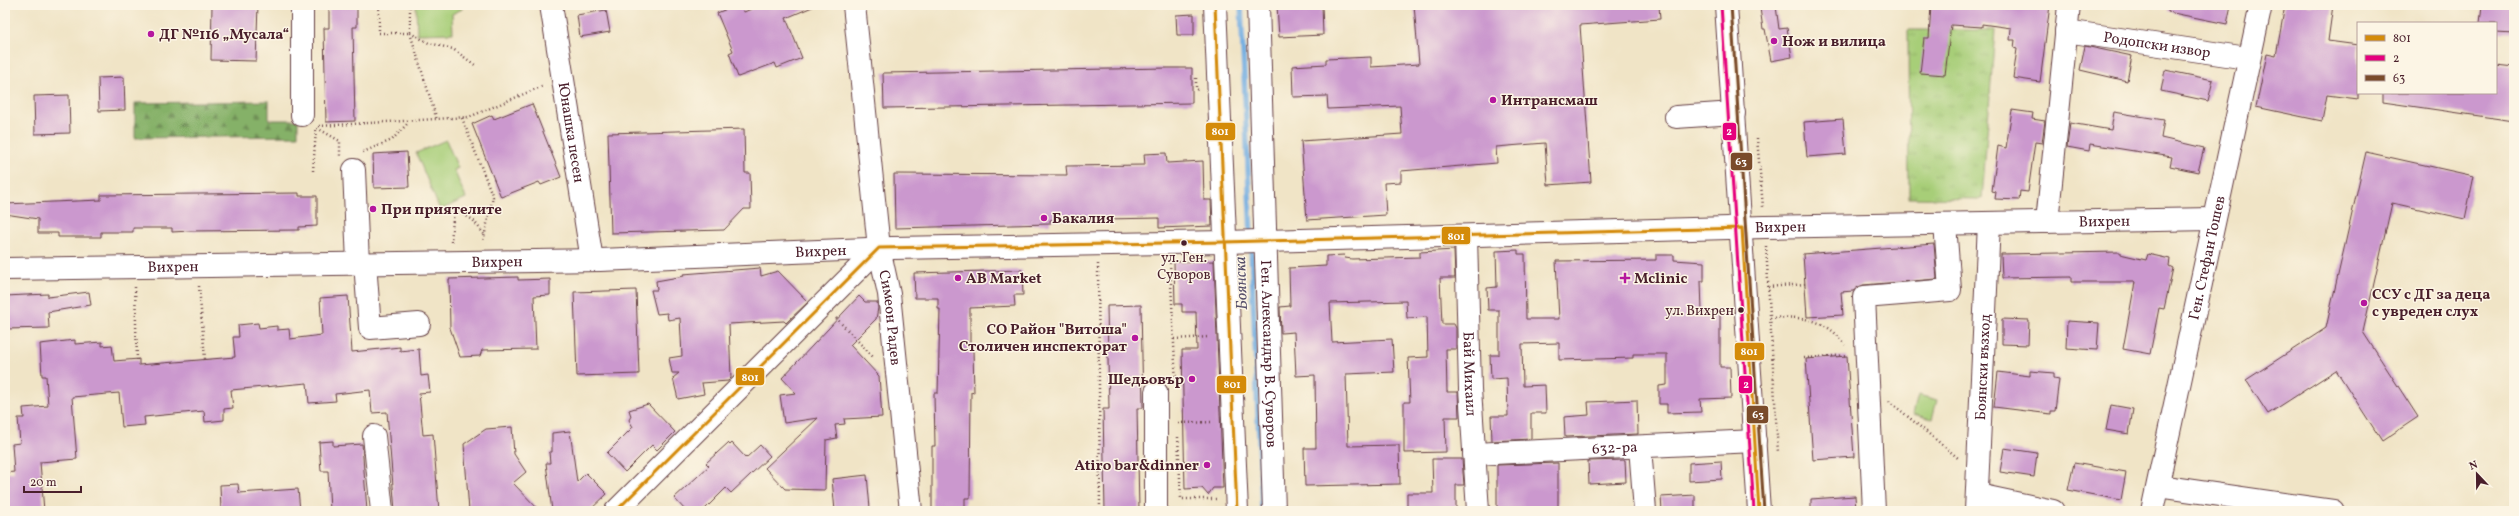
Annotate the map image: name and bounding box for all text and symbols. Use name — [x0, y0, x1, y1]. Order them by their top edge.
legend — [2357, 22, 2497, 94]
place label: ДГ №116 „Мусала“ — [159, 25, 289, 46]
street label: Родопски извор — [2102, 28, 2212, 64]
marker: ДГ №116 „Мусала“ — [146, 29, 156, 39]
text: 801 — [2393, 31, 2411, 47]
place label: Нож и вилица — [1782, 32, 1886, 53]
marker: Нож и вилица — [1769, 36, 1779, 46]
text: 2 — [2393, 51, 2399, 67]
text: 63 — [2393, 71, 2405, 87]
street label: Юнашка песен — [552, 81, 588, 184]
place label: Интрансмаш — [1501, 91, 1598, 112]
marker: Интрансмаш — [1488, 95, 1498, 105]
line badge: 801 — [1205, 122, 1236, 141]
line badge: 2 — [1722, 122, 1737, 141]
text: 801 — [1211, 125, 1229, 140]
text: 2 — [1726, 125, 1732, 140]
line badge: 63 — [1730, 152, 1753, 171]
text: 63 — [1735, 155, 1747, 170]
street label: Ген. Стефан Тошев — [2184, 194, 2232, 322]
place label: При приятелите — [381, 200, 502, 221]
marker: При приятелите — [368, 204, 378, 214]
place label: Бакалия — [1052, 209, 1115, 230]
street label: Вихрен — [2079, 211, 2130, 233]
marker: Бакалия — [1039, 213, 1049, 223]
street label: Вихрен — [1755, 217, 1806, 239]
line badge: 801 — [1441, 226, 1471, 245]
text: 801 — [1447, 230, 1465, 245]
marker: ул. Ген. Суворов — [1179, 238, 1189, 248]
street label: Вихрен — [795, 241, 847, 264]
place label: ул. Ген. Суворов — [1157, 249, 1211, 285]
street label: Вихрен — [471, 252, 523, 274]
water label: Боянска — [1230, 256, 1254, 310]
street label: Вихрен — [147, 257, 199, 279]
street label: Ген. Александър В. Суворов — [1254, 260, 1281, 448]
street label: Симеон Радев — [872, 268, 905, 366]
place label: AB Market — [966, 269, 1042, 290]
place label: Mclinic — [1634, 269, 1687, 290]
marker: Mclinic — [1619, 272, 1631, 284]
marker: AB Market — [953, 273, 963, 283]
place label: ССУ с ДГ за деца с увреден слух — [2372, 285, 2490, 323]
marker: ССУ с ДГ за деца с увреден слух — [2359, 298, 2369, 308]
place label: ул. Вихрен — [1665, 302, 1734, 321]
marker: ул. Вихрен — [1736, 305, 1746, 315]
street label: Боянски възход — [1971, 313, 1997, 421]
place label: СО Район "Витоша" Столичен инспекторат — [959, 320, 1128, 358]
street label: Бай Михаил — [1457, 331, 1481, 417]
marker: СО Район "Витоша" Столичен инспекторат — [1130, 333, 1140, 343]
line badge: 801 — [1734, 342, 1765, 361]
text: 801 — [1740, 345, 1758, 360]
line badge: 801 — [735, 367, 765, 386]
place label: Шедьовър — [1108, 370, 1184, 391]
text: 801 — [741, 371, 759, 386]
marker: Шедьовър — [1187, 374, 1197, 384]
line badge: 801 — [1216, 375, 1247, 394]
line badge: 2 — [1738, 375, 1753, 394]
text: 801 — [1223, 378, 1241, 393]
text: 2 — [1743, 378, 1749, 393]
line badge: 63 — [1746, 405, 1769, 424]
text: 63 — [1752, 408, 1764, 423]
street label: 632-ра — [1592, 437, 1638, 461]
north arrow — [2457, 454, 2497, 494]
place label: Atiro bar&dinner — [1074, 456, 1199, 477]
text: N — [2467, 458, 2480, 475]
marker: Atiro bar&dinner — [1202, 460, 1212, 470]
scale bar — [24, 468, 81, 494]
text: 20 m — [30, 475, 57, 491]

